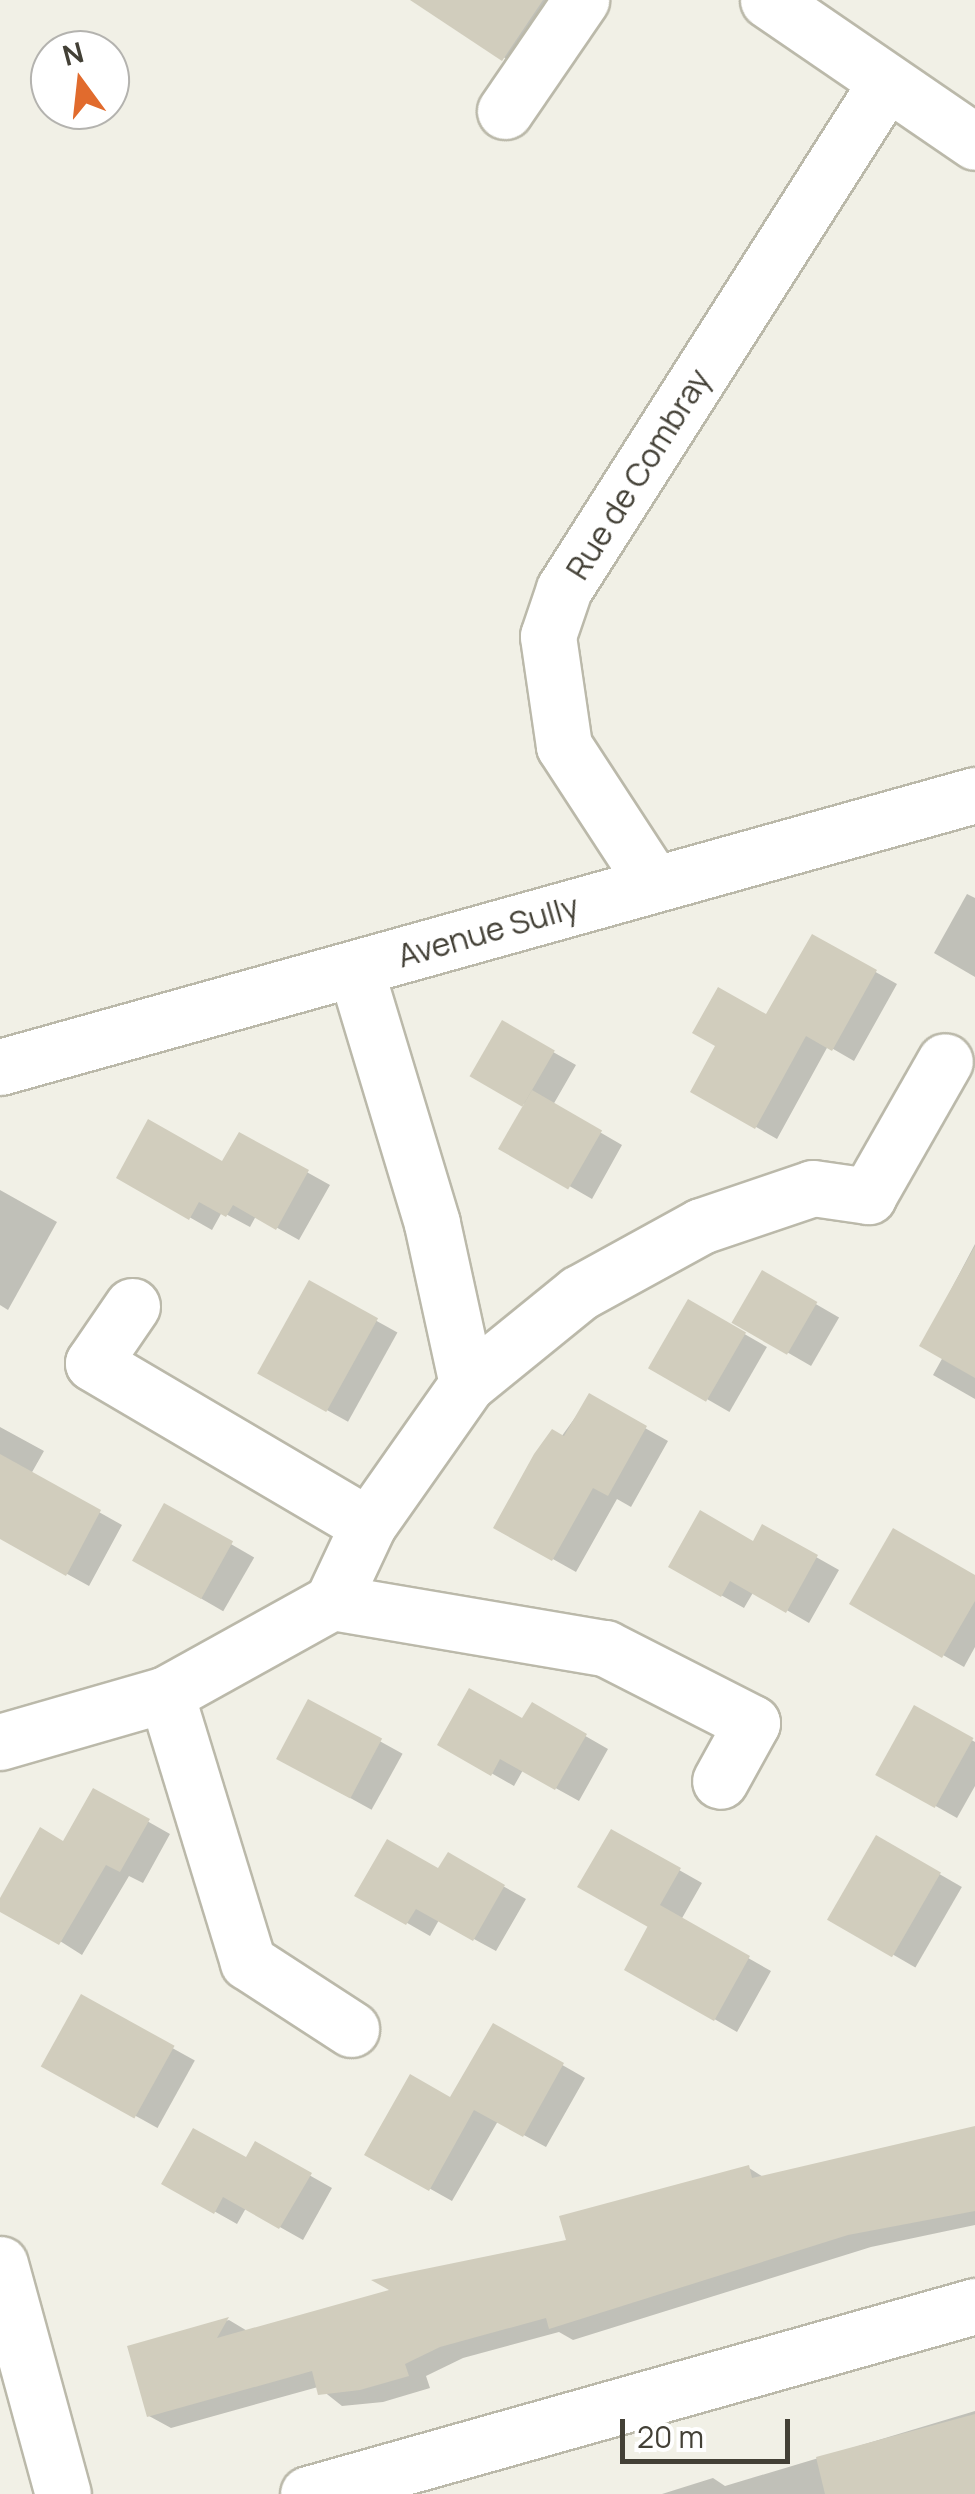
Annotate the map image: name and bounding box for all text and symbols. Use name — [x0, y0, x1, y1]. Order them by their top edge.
north arrow — [30, 30, 130, 130]
text: N — [58, 32, 87, 74]
street label: Rue de Combray — [558, 362, 718, 586]
street label: Avenue Sully — [393, 887, 583, 975]
scale bar — [625, 2399, 795, 2461]
text: 20 m — [637, 2416, 704, 2457]

